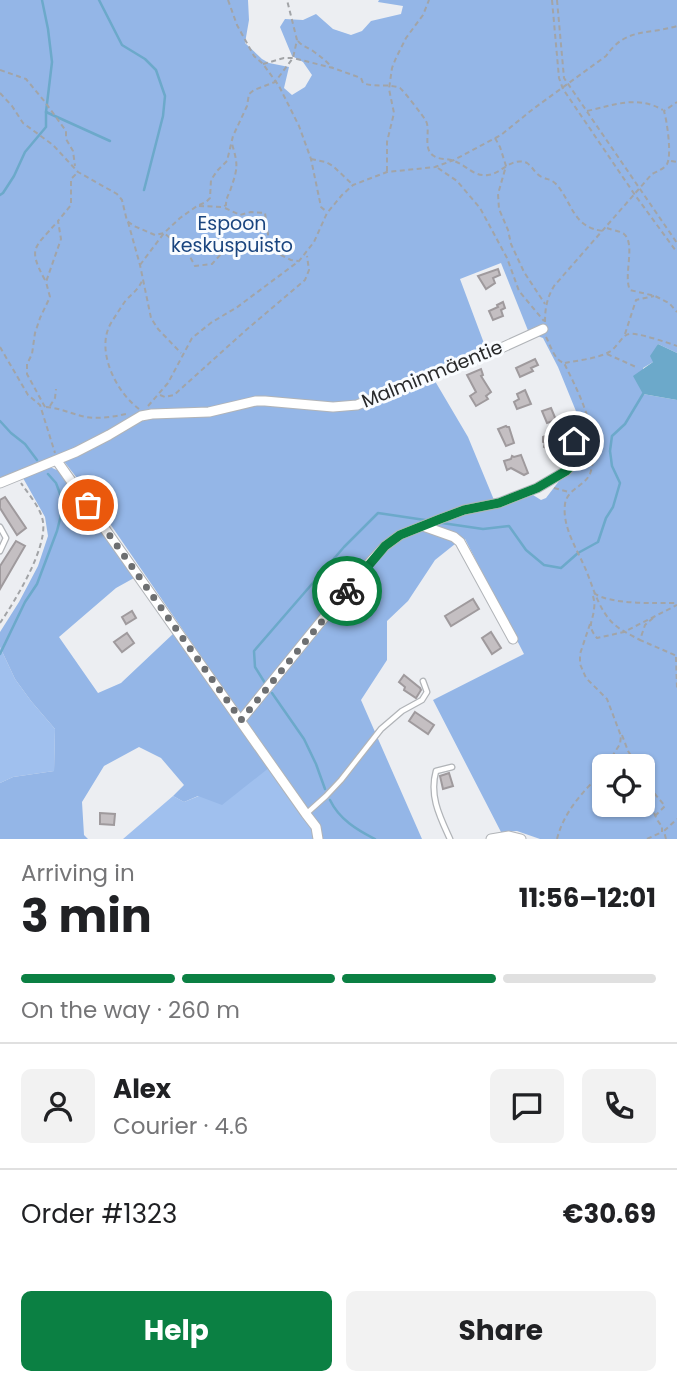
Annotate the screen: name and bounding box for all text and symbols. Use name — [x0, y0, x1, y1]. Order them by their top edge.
park label: Espoon keskuspuisto — [171, 210, 293, 259]
street label: Malminmäentie — [357, 333, 507, 415]
pin — [544, 411, 604, 471]
icon: home — [555, 422, 593, 460]
pin — [58, 475, 118, 535]
icon: bag — [69, 486, 107, 524]
courier — [312, 556, 382, 626]
icon: bike — [328, 572, 366, 610]
map controls — [592, 754, 655, 817]
button: locate — [592, 754, 655, 817]
text: Arriving in — [21, 857, 135, 889]
text: 11:56–12:01 — [519, 880, 656, 916]
text: 3 min — [21, 884, 152, 948]
text: On the way · 260 m — [21, 994, 240, 1026]
button: person — [21, 1069, 95, 1143]
button: chat — [490, 1069, 564, 1143]
button: phone — [582, 1069, 656, 1143]
text: Alex — [113, 1071, 171, 1107]
text: Courier · 4.6 — [113, 1110, 248, 1142]
text: Order #1323 — [21, 1196, 177, 1232]
text: €30.69 — [563, 1196, 656, 1232]
button: Help — [21, 1291, 332, 1371]
button: Share — [346, 1291, 656, 1371]

